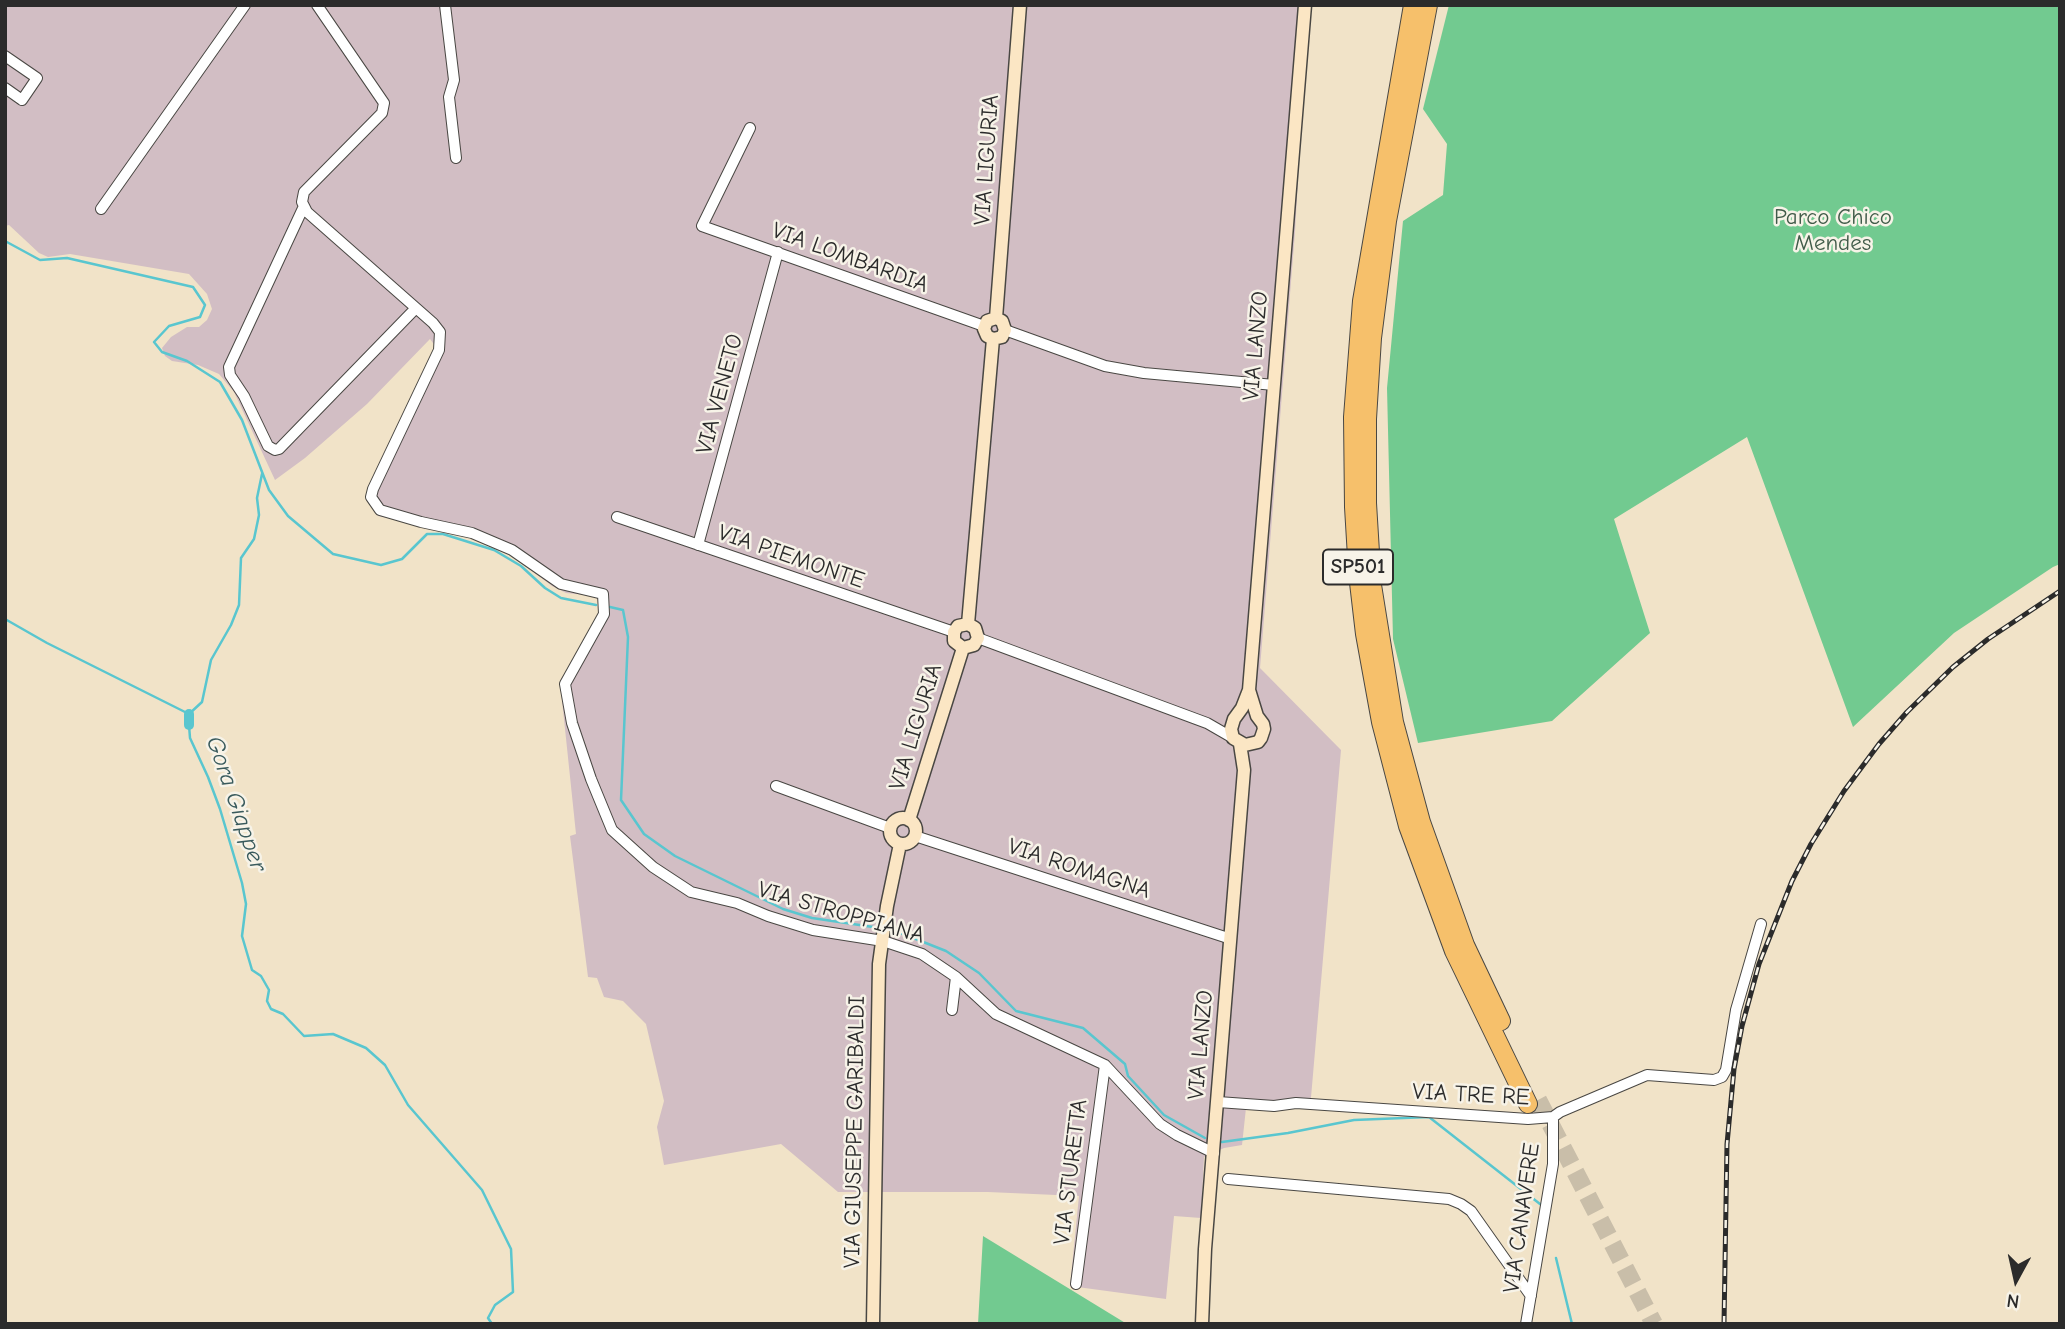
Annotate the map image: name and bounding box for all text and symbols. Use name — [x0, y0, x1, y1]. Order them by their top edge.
street label: VIA LIGURIA — [969, 94, 1005, 226]
park label: Parco Chico Mendes — [1774, 203, 1892, 257]
street label: VIA LOMBARDIA — [768, 217, 932, 299]
street label: VIA LANZO — [1237, 290, 1275, 402]
street label: VIA VENETO — [691, 331, 749, 457]
street label: VIA PIEMONTE — [714, 519, 868, 595]
road number: SP501 — [1323, 550, 1393, 584]
street label: VIA LIGURIA — [884, 660, 948, 794]
water label: Gora Giapper — [199, 733, 273, 875]
street label: VIA ROMAGNA — [1004, 833, 1154, 905]
street label: VIA STROPPIANA — [754, 876, 928, 950]
street label: VIA LANZO — [1182, 989, 1220, 1101]
street label: VIA GIUSEPPE GARIBALDI — [839, 996, 871, 1268]
street label: VIA TRE RE — [1412, 1078, 1530, 1112]
street label: VIA STURETTA — [1048, 1098, 1094, 1246]
street label: VIA CANAVERE — [1498, 1141, 1546, 1295]
north arrow — [1981, 1245, 2051, 1315]
text: N — [2005, 1289, 2021, 1313]

